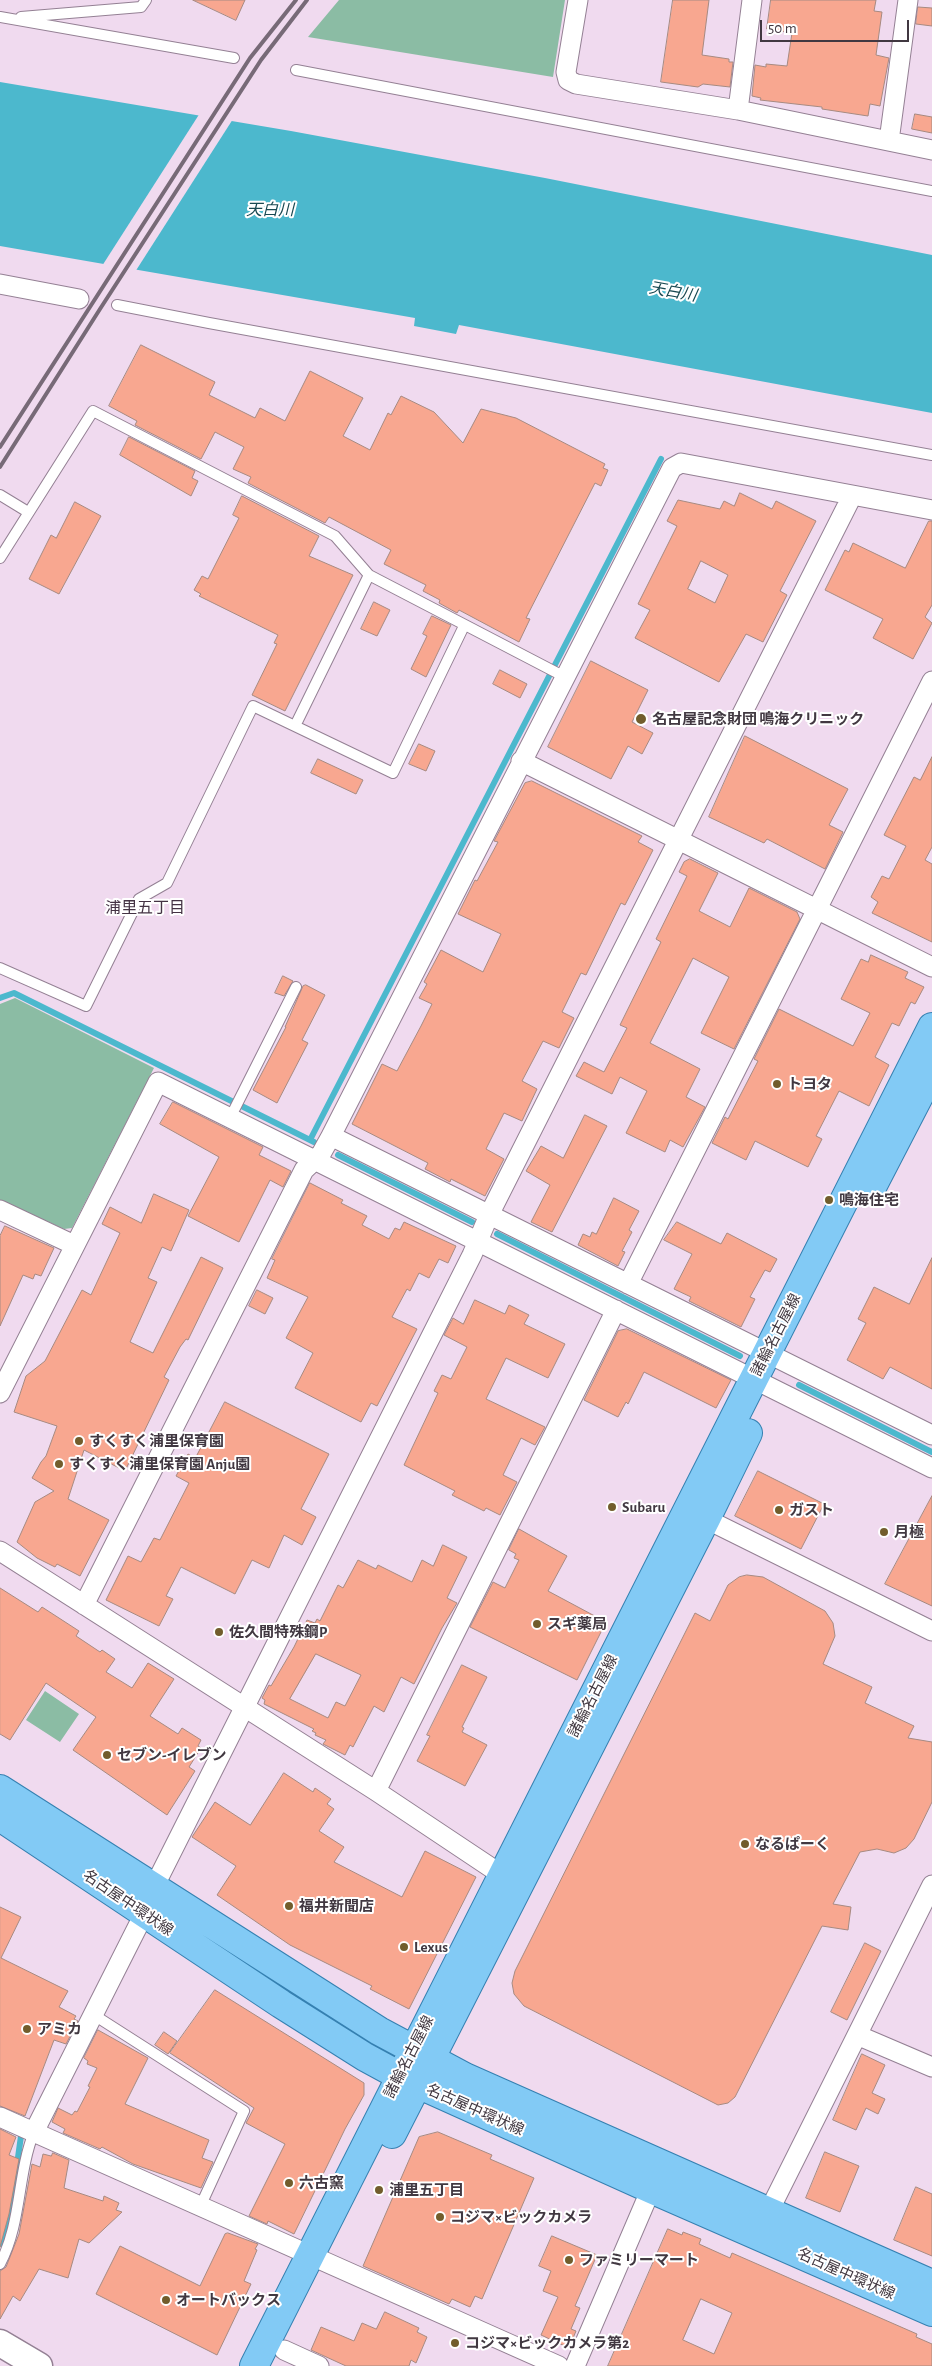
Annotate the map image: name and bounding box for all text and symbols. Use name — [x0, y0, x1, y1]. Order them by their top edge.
scale bar — [762, 10, 911, 42]
text: 50 m — [768, 21, 797, 36]
water label: 天白川 — [246, 200, 294, 220]
water label: 天白川 — [648, 278, 698, 306]
place label: 名古屋記念財団 鳴海クリニック — [652, 710, 864, 728]
marker: 名古屋記念財団 鳴海クリニック — [634, 712, 648, 726]
district label: 浦里五丁目 — [105, 898, 185, 918]
place label: トヨタ — [787, 1075, 832, 1093]
marker: トヨタ — [771, 1078, 783, 1090]
place label: 鳴海住宅 — [839, 1191, 899, 1209]
marker: 鳴海住宅 — [823, 1194, 835, 1206]
street label: 諸輪名古屋線 — [748, 1291, 804, 1379]
place label: すくすく浦里保育園 — [89, 1432, 224, 1450]
marker: すくすく浦里保育園 — [73, 1435, 85, 1447]
place label: すくすく浦里保育園 Anju園 — [69, 1455, 250, 1473]
marker: すくすく浦里保育園 Anju園 — [53, 1458, 65, 1470]
place label: Subaru — [622, 1498, 665, 1516]
marker: Subaru — [606, 1501, 618, 1513]
place label: ガスト — [789, 1501, 834, 1519]
marker: ガスト — [773, 1504, 785, 1516]
place label: 月極 — [894, 1523, 924, 1541]
marker: 月極 — [878, 1526, 890, 1538]
place label: スギ薬局 — [547, 1615, 607, 1633]
marker: スギ薬局 — [531, 1618, 543, 1630]
place label: 佐久間特殊鋼P — [229, 1623, 327, 1641]
marker: 佐久間特殊鋼P — [213, 1626, 225, 1638]
street label: 諸輪名古屋線 — [565, 1652, 621, 1740]
place label: セブン-イレブン — [117, 1746, 227, 1764]
marker: セブン-イレブン — [101, 1749, 113, 1761]
place label: なるぱーく — [755, 1835, 830, 1853]
marker: なるぱーく — [739, 1838, 751, 1850]
street label: 名古屋中環状線 — [79, 1866, 177, 1940]
place label: 福井新聞店 — [299, 1897, 374, 1915]
marker: 福井新聞店 — [283, 1900, 295, 1912]
place label: Lexus — [414, 1938, 448, 1956]
marker: Lexus — [398, 1941, 410, 1953]
street label: 諸輪名古屋線 — [381, 2013, 437, 2101]
place label: アミカ — [37, 2020, 82, 2038]
marker: アミカ — [21, 2023, 33, 2035]
street label: 名古屋中環状線 — [423, 2080, 527, 2140]
place label: 六古窯 — [299, 2174, 344, 2192]
marker: 六古窯 — [283, 2177, 295, 2189]
place label: 浦里五丁目 — [389, 2181, 464, 2199]
marker: 浦里五丁目 — [373, 2184, 385, 2196]
place label: コジマ×ビックカメラ — [450, 2208, 592, 2226]
marker: コジマ×ビックカメラ — [434, 2211, 446, 2223]
street label: 名古屋中環状線 — [794, 2244, 898, 2304]
place label: ファミリーマート — [579, 2251, 699, 2269]
marker: ファミリーマート — [563, 2254, 575, 2266]
place label: オートバックス — [176, 2291, 281, 2309]
marker: オートバックス — [160, 2294, 172, 2306]
place label: コジマ×ビックカメラ第2 — [465, 2334, 629, 2352]
marker: コジマ×ビックカメラ第2 — [449, 2337, 461, 2349]

